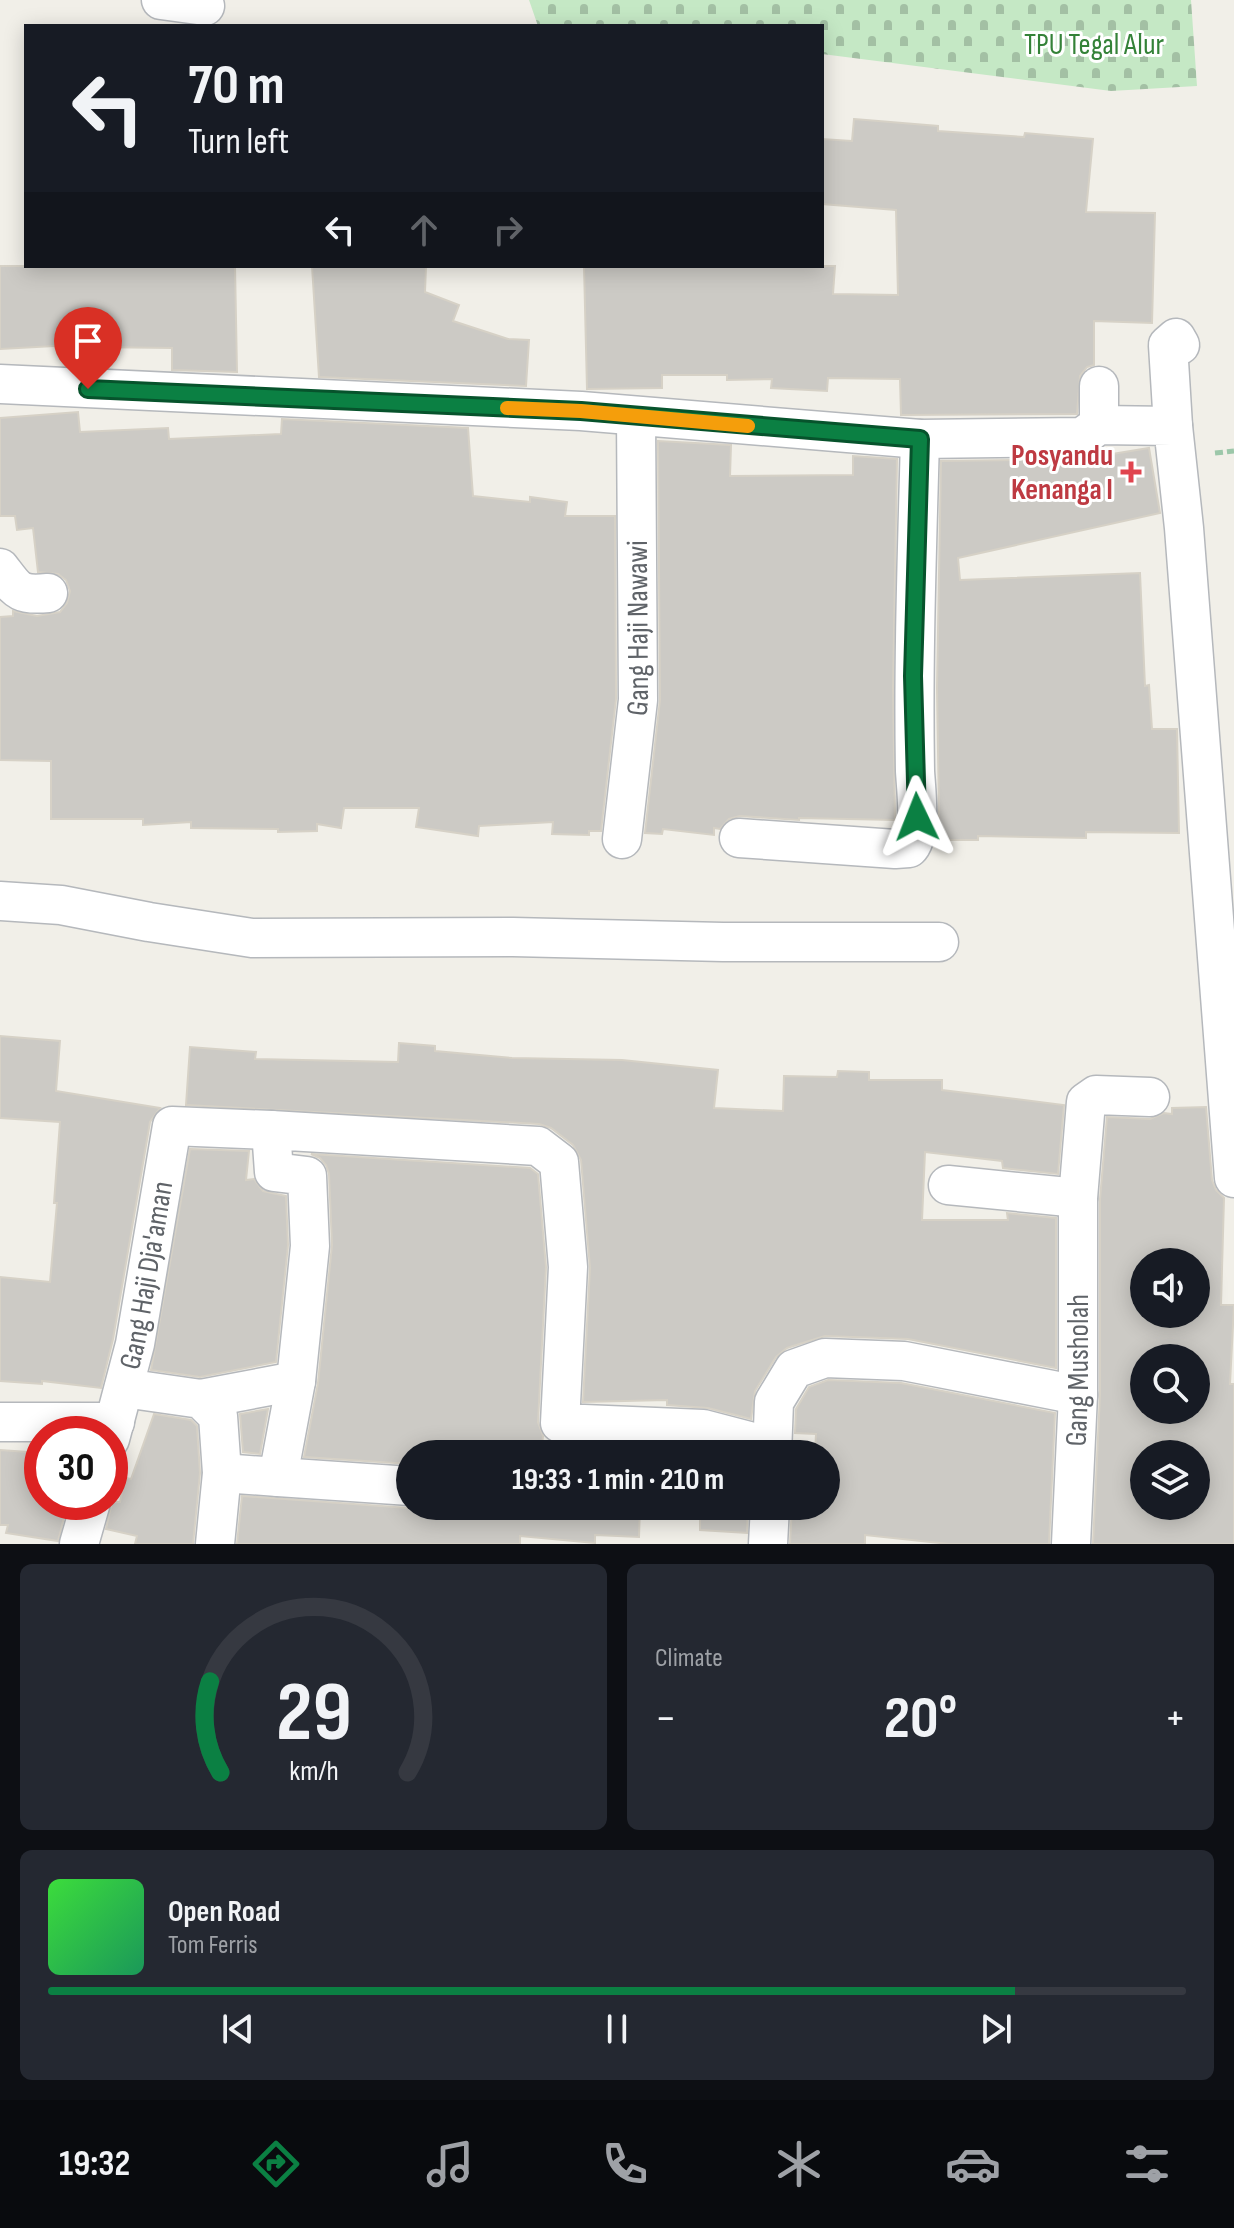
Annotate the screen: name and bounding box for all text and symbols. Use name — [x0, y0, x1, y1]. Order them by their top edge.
park label: TPU Tegal Alur — [1024, 27, 1164, 63]
text: 70 m — [188, 53, 285, 120]
icon: left — [56, 56, 160, 160]
text: Turn left — [188, 121, 289, 164]
icon: left — [318, 208, 362, 252]
icon: ahead — [402, 208, 446, 252]
icon: right — [486, 208, 530, 252]
pin — [54, 307, 122, 389]
icon: arrive — [66, 319, 110, 363]
place label: Posyandu Kenanga I — [1011, 438, 1113, 508]
marker: Posyandu Kenanga I — [1120, 461, 1142, 483]
street label: Gang Haji Nawawi — [619, 540, 657, 718]
position arrow — [875, 775, 959, 859]
street label: Gang Haji Dja'aman — [112, 1179, 181, 1373]
map controls — [1130, 1248, 1210, 1520]
button: sound — [1130, 1248, 1210, 1328]
street label: Gang Musholah — [1059, 1294, 1097, 1447]
button: search — [1130, 1344, 1210, 1424]
speed limit sign: 30 — [24, 1416, 128, 1520]
button: layers — [1130, 1440, 1210, 1520]
text: 19:33 · 1 min · 210 m — [512, 1462, 724, 1498]
text: Climate — [655, 1643, 723, 1674]
text: 29 — [276, 1664, 351, 1764]
text: 20° — [884, 1683, 957, 1755]
text: − — [655, 1692, 677, 1745]
text: + — [1164, 1692, 1186, 1745]
text: km/h — [289, 1754, 338, 1789]
text: Open Road — [168, 1894, 280, 1930]
text: Tom Ferris — [168, 1930, 258, 1961]
icon: previous — [216, 2007, 260, 2051]
icon: pause — [595, 2007, 639, 2051]
icon: next — [974, 2007, 1018, 2051]
icon: directions — [248, 2136, 304, 2192]
icon: music — [422, 2136, 478, 2192]
icon: phone — [597, 2136, 653, 2192]
icon: climate — [771, 2136, 827, 2192]
icon: car — [945, 2136, 1001, 2192]
icon: filters — [1119, 2136, 1175, 2192]
text: 19:32 — [59, 2143, 130, 2186]

